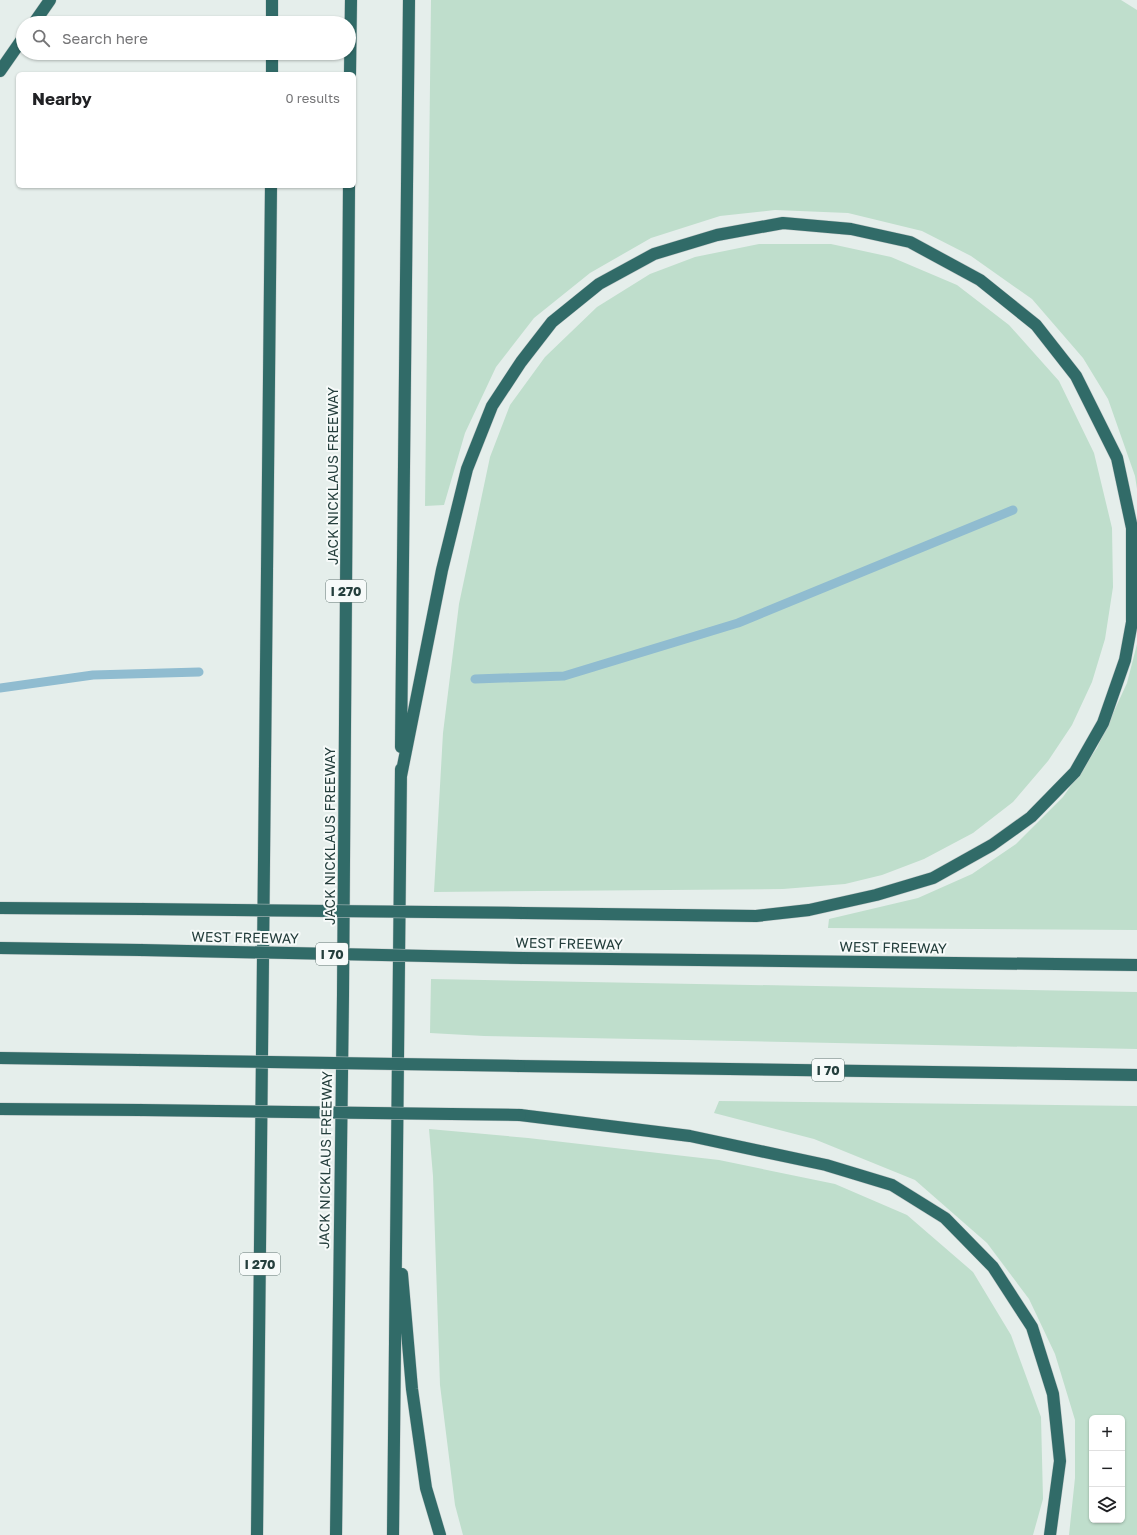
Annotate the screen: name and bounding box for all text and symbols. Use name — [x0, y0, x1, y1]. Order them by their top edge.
search box — [16, 16, 356, 60]
icon: search — [30, 27, 52, 49]
text: Search here — [62, 29, 148, 47]
text: Nearby — [32, 88, 92, 109]
text: 0 results — [285, 90, 340, 106]
street label: JACK NICKLAUS FREEWAY — [324, 387, 341, 565]
road number: I 270 — [326, 580, 366, 602]
street label: JACK NICKLAUS FREEWAY — [321, 747, 338, 925]
street label: WEST FREEWAY — [191, 928, 299, 946]
street label: WEST FREEWAY — [515, 934, 623, 952]
street label: WEST FREEWAY — [839, 938, 947, 956]
road number: I 70 — [316, 943, 348, 965]
road number: I 70 — [812, 1059, 844, 1081]
street label: JACK NICKLAUS FREEWAY — [315, 1071, 335, 1249]
road number: I 270 — [240, 1253, 280, 1275]
map controls — [1089, 1415, 1125, 1523]
button: + — [1089, 1415, 1125, 1451]
button: − — [1089, 1451, 1125, 1487]
button: layers — [1089, 1487, 1125, 1523]

